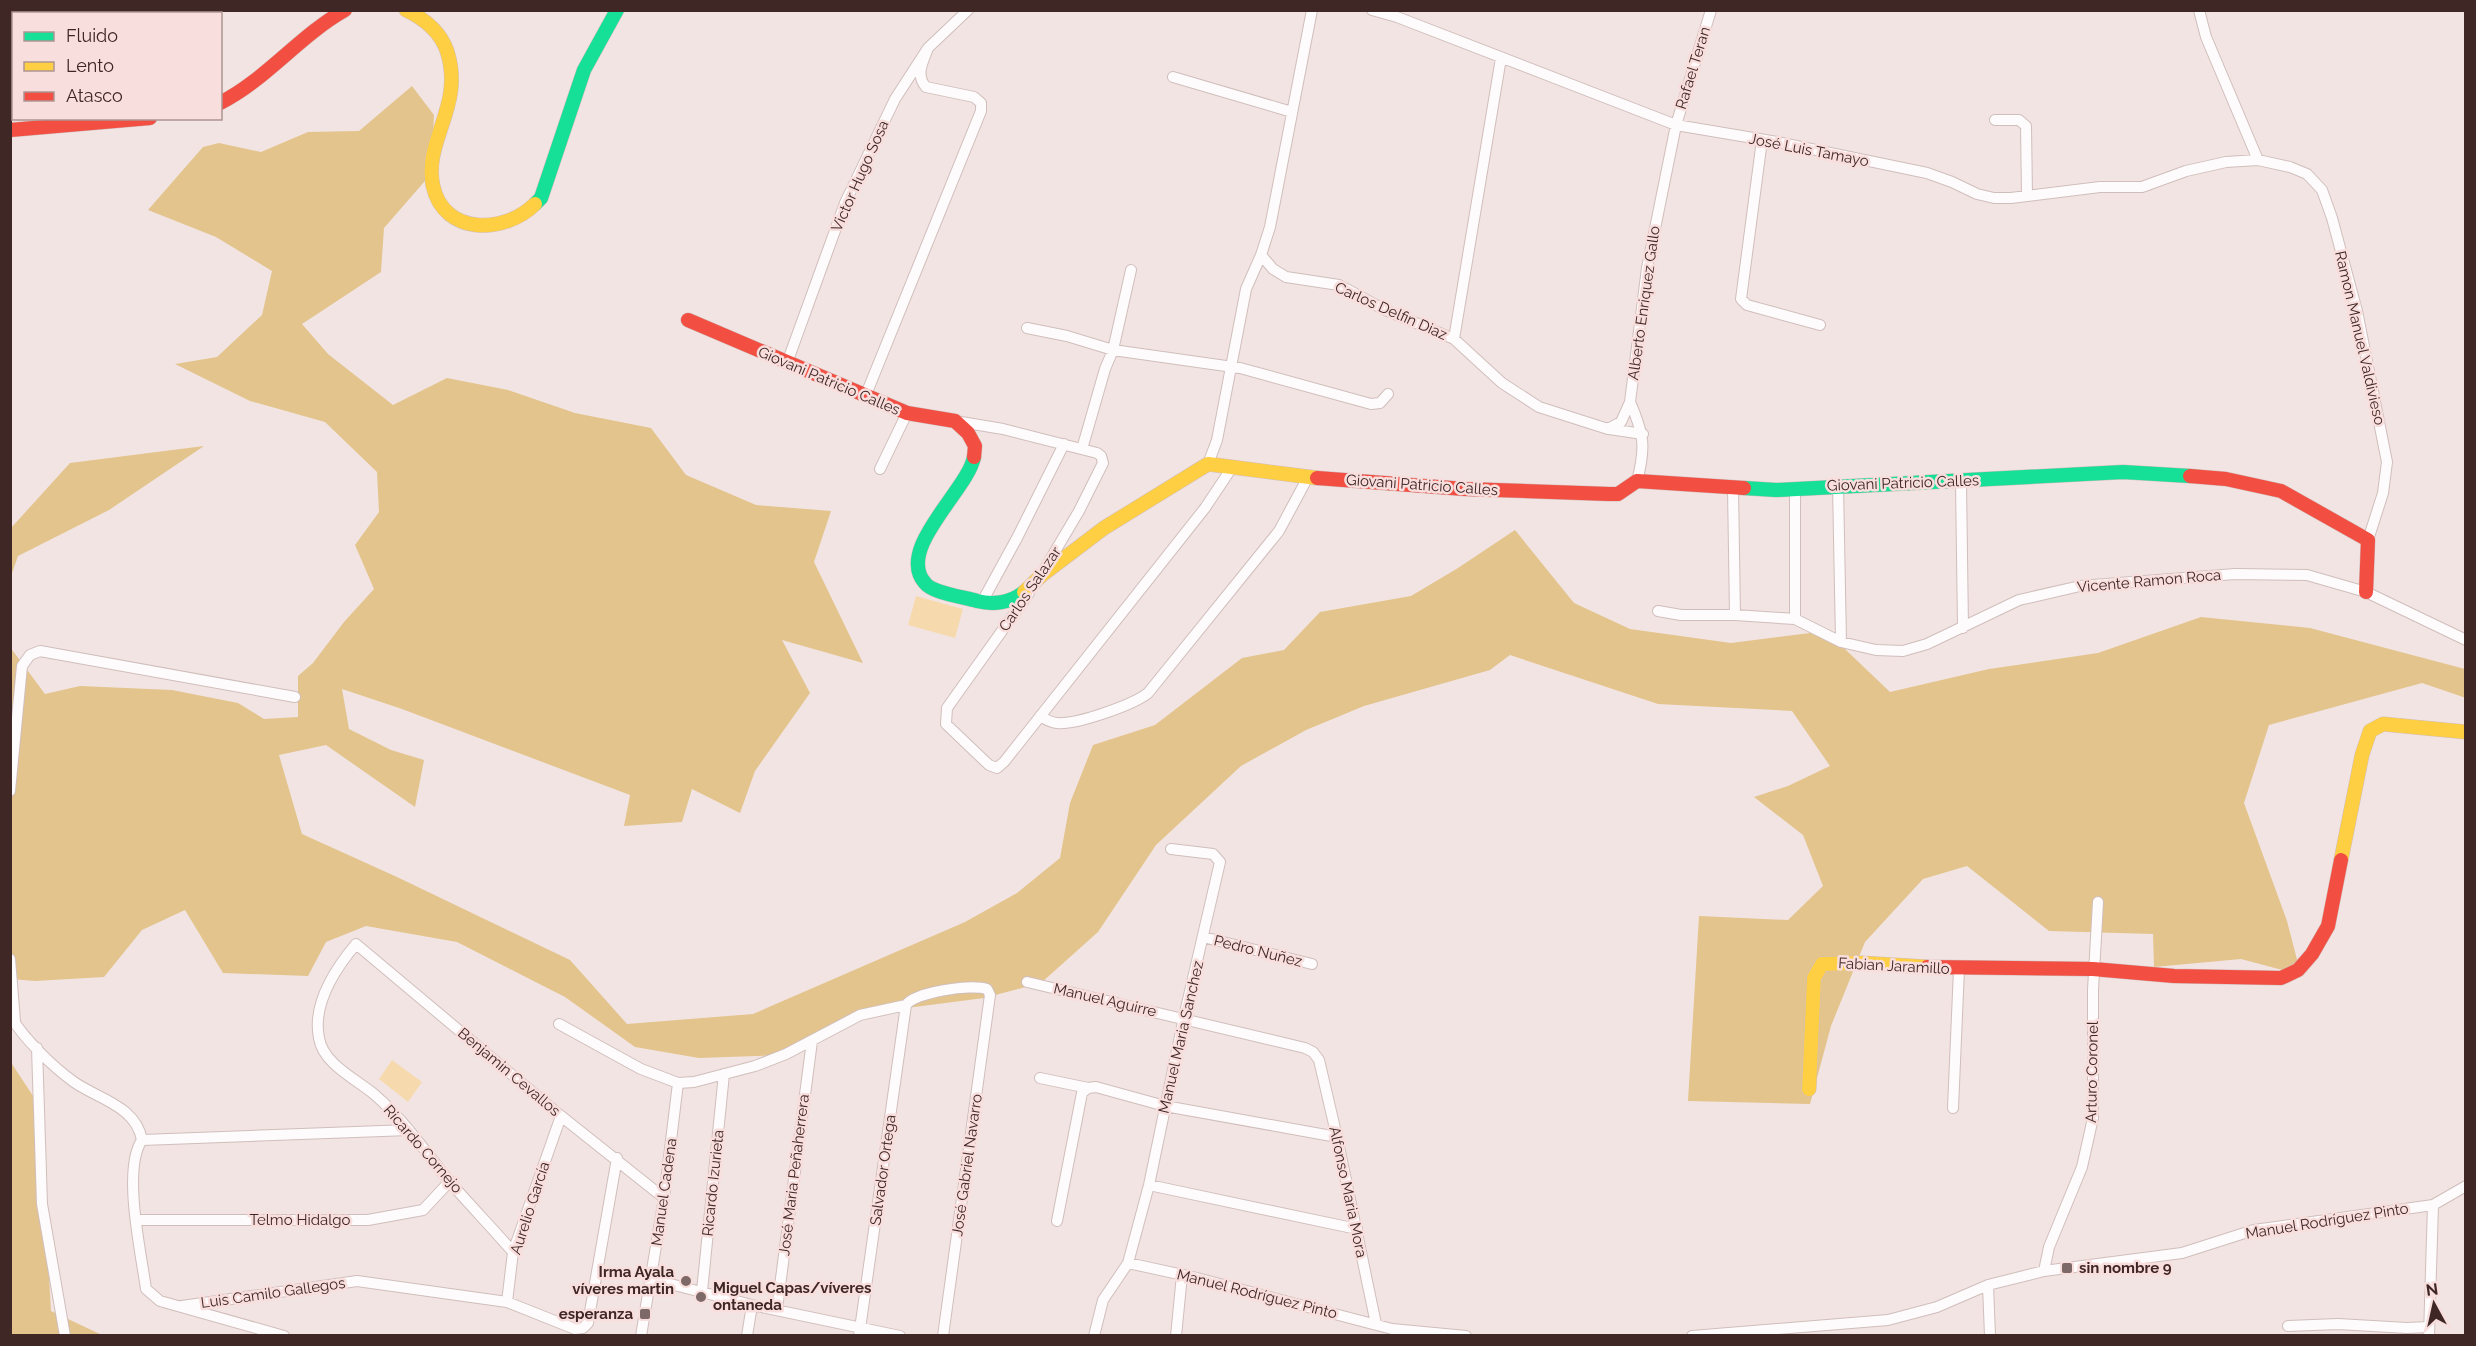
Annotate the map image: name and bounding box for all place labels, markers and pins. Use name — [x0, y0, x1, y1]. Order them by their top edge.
place label: sin nombre 9 — [2079, 1259, 2172, 1277]
marker: sin nombre 9 — [2060, 1261, 2074, 1275]
place label: Irma Ayala víveres martin — [572, 1263, 674, 1298]
marker: Irma Ayala víveres martin — [679, 1274, 693, 1288]
place label: Miguel Capas/víveres ontaneda — [713, 1279, 871, 1314]
marker: Miguel Capas/víveres ontaneda — [694, 1290, 708, 1304]
place label: esperanza — [559, 1305, 633, 1323]
marker: esperanza — [638, 1307, 652, 1321]

